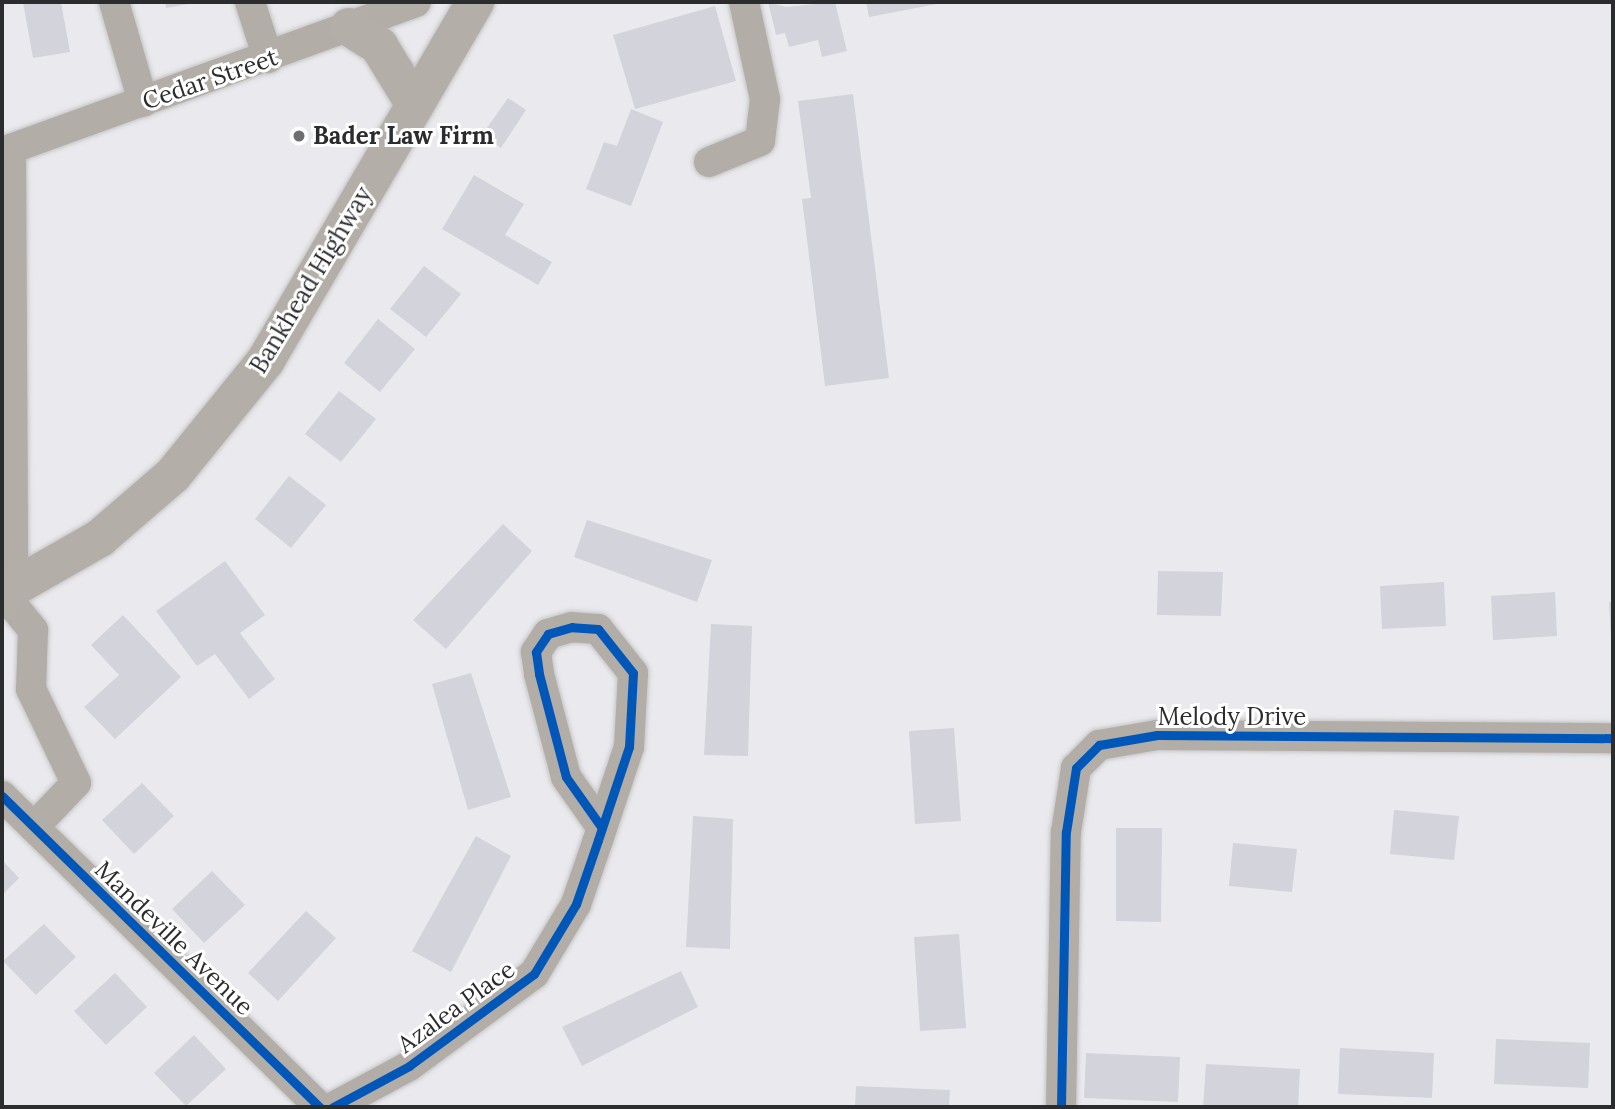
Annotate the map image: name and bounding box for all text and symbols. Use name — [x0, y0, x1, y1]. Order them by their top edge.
street label: Cedar Street — [139, 42, 281, 116]
place label: Bader Law Firm — [313, 122, 494, 150]
marker: Bader Law Firm — [291, 128, 307, 144]
street label: Bankhead Highway — [244, 182, 378, 378]
street label: Melody Drive — [1158, 703, 1306, 731]
street label: Mandeville Avenue — [89, 855, 259, 1021]
street label: Azalea Place — [392, 955, 520, 1059]

